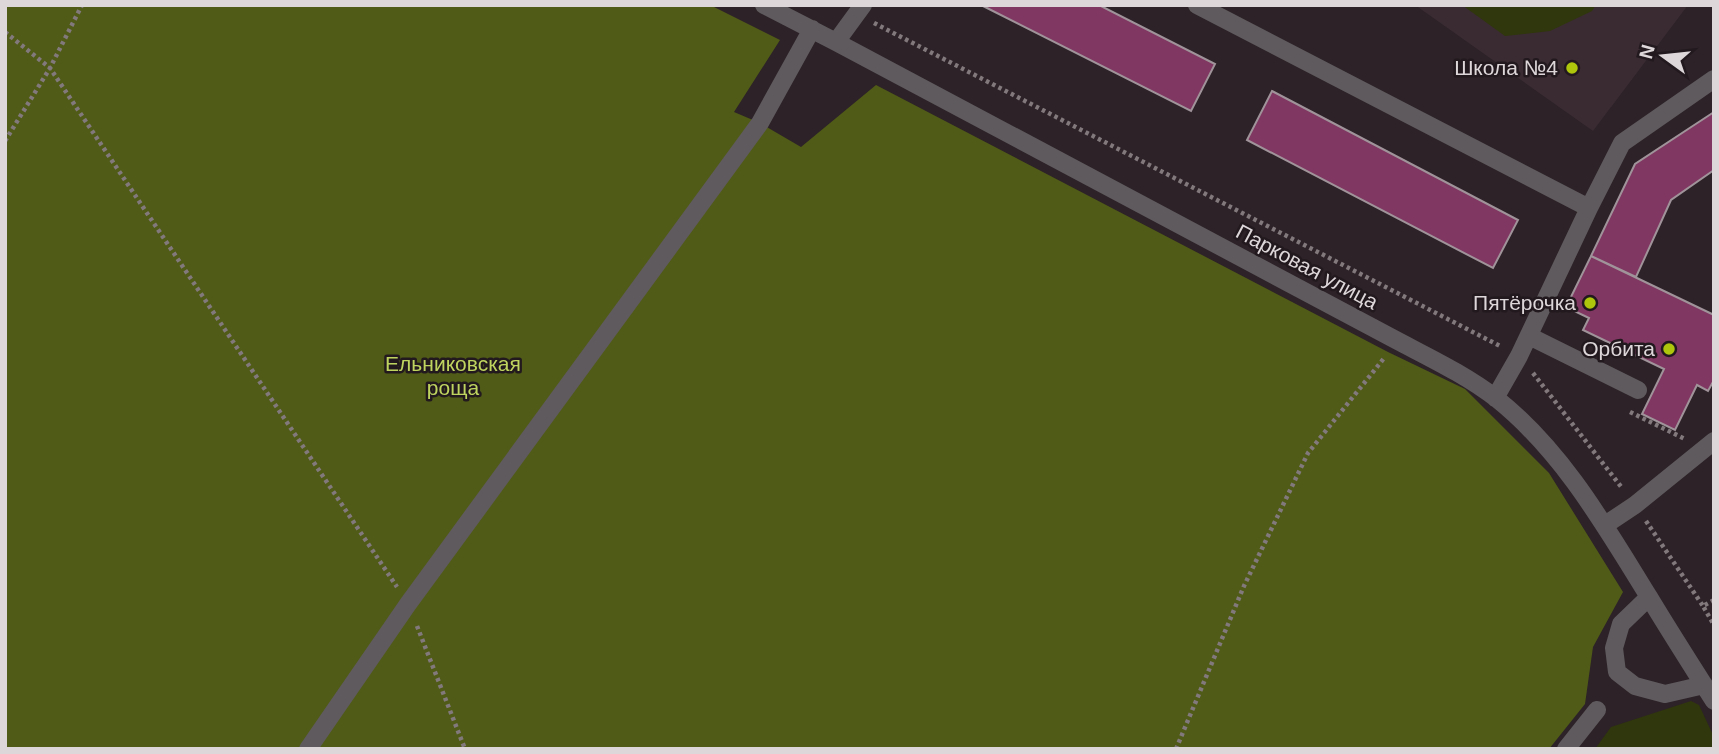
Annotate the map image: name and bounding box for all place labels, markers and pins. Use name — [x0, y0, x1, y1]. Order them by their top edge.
place label: Школа №4 — [1454, 56, 1558, 79]
marker: Школа №4 — [1564, 60, 1580, 76]
place label: Пятёрочка — [1473, 291, 1576, 314]
marker: Пятёрочка — [1582, 295, 1598, 311]
place label: Орбита — [1582, 337, 1655, 360]
marker: Орбита — [1661, 341, 1677, 357]

